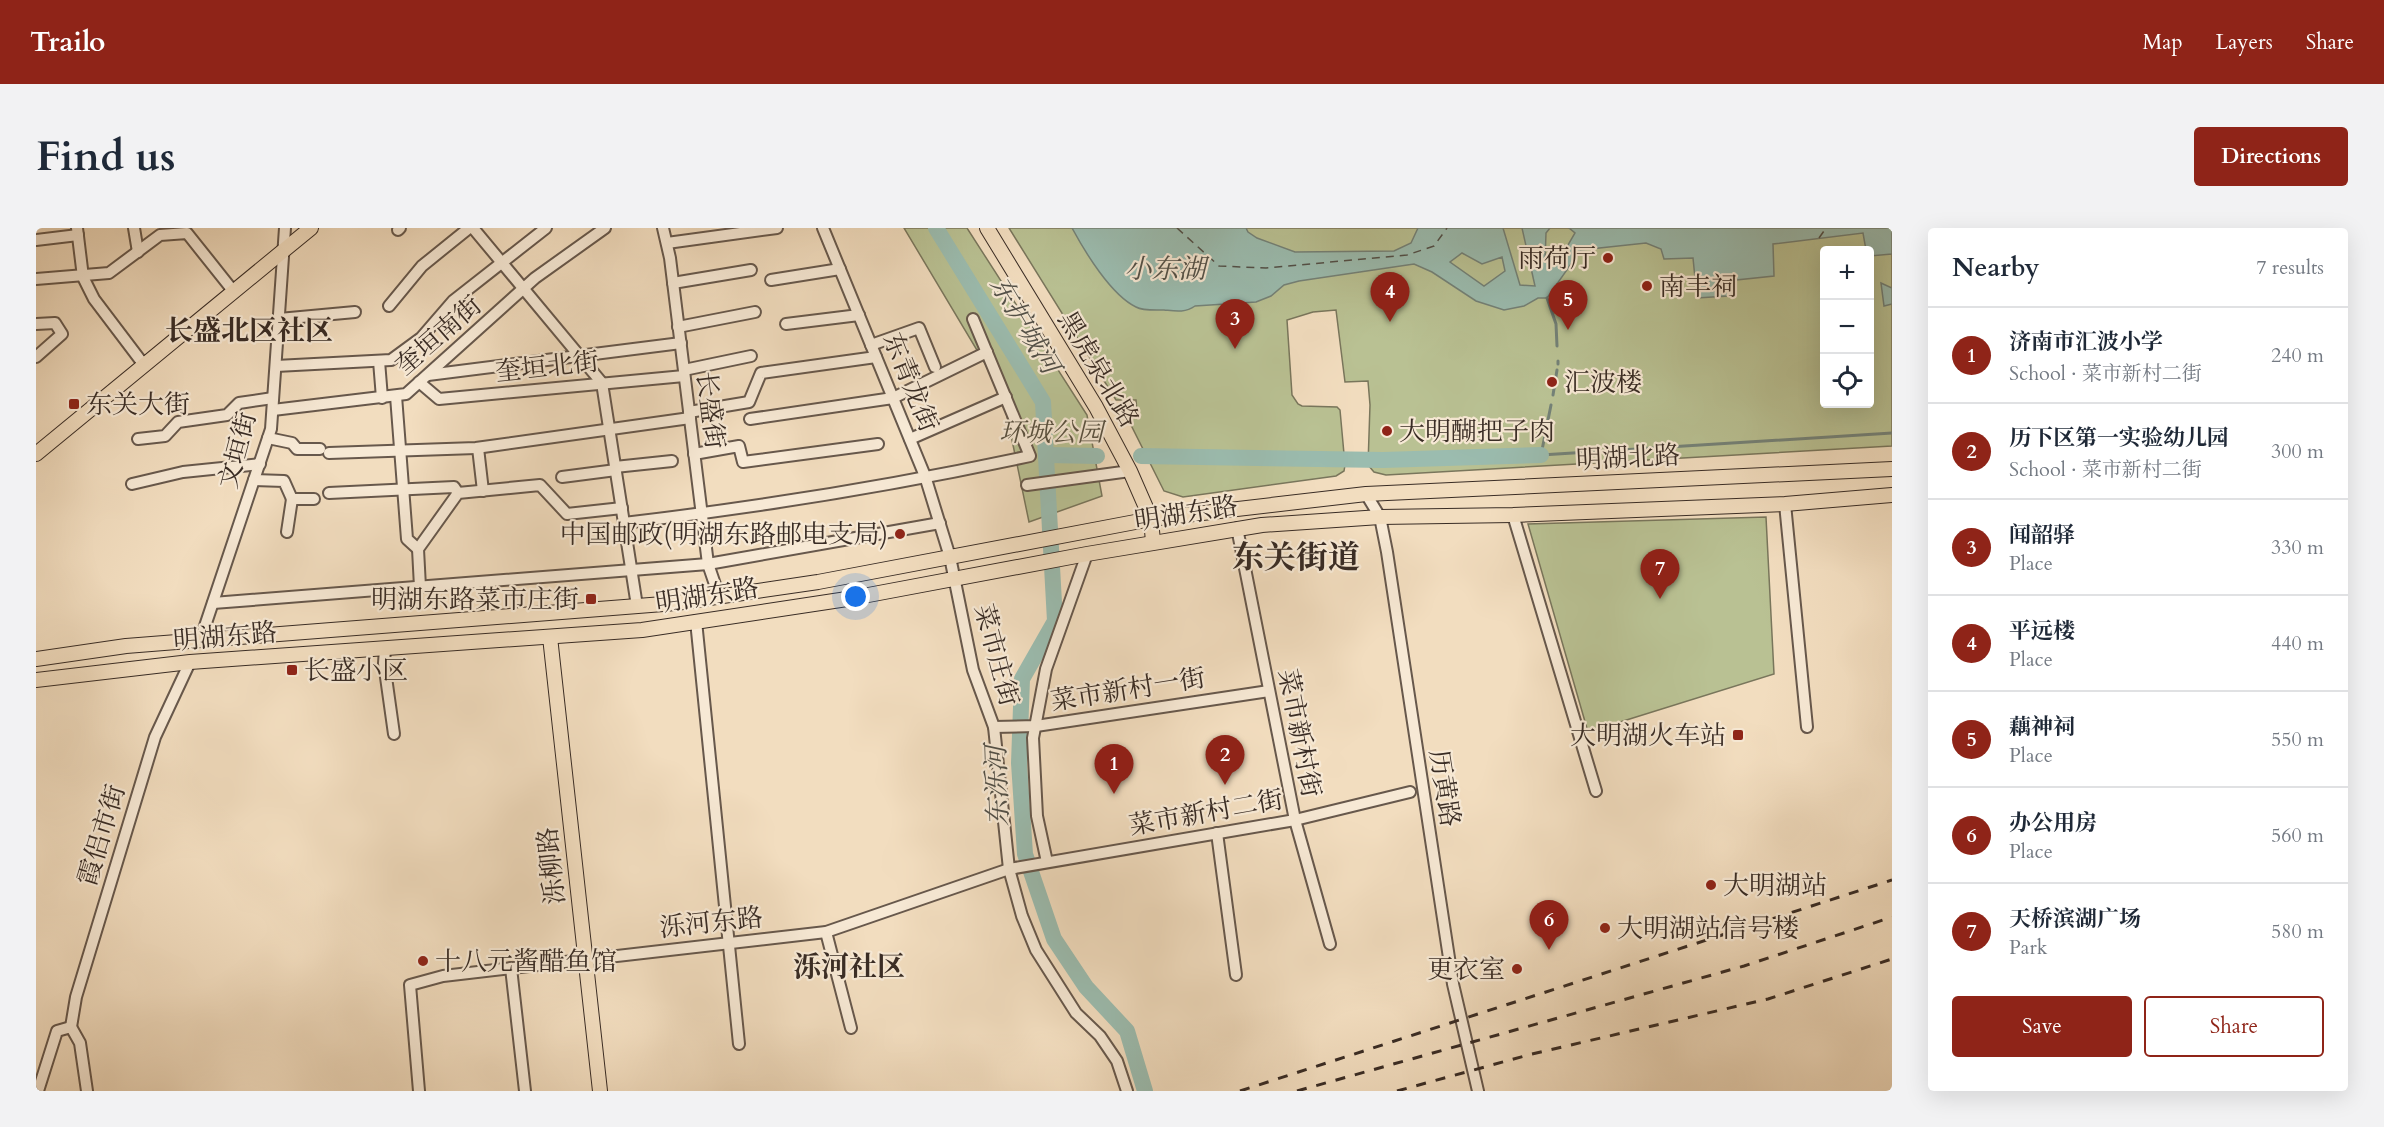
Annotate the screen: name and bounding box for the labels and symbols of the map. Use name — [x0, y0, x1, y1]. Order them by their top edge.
place label: 雨荷厅 — [1518, 241, 1596, 276]
water label: 小东湖 — [1125, 251, 1210, 288]
marker: 雨荷厅 — [1601, 251, 1615, 265]
water label: 东护城河 — [981, 269, 1071, 385]
place label: 南丰祠 — [1659, 269, 1737, 304]
pin: 4 — [1370, 272, 1410, 322]
marker: 南丰祠 — [1640, 279, 1654, 293]
pin: 5 — [1548, 280, 1588, 330]
street label: 奎垣南街 — [388, 288, 489, 383]
pin: 3 — [1216, 300, 1254, 349]
street label: 黑虎泉北路 — [1050, 305, 1147, 434]
district label: 长盛北区社区 — [165, 312, 333, 350]
street label: 东青龙街 — [875, 327, 946, 437]
street label: 奎垣北街 — [494, 344, 601, 389]
place label: 汇波楼 — [1564, 365, 1642, 400]
street label: 长盛街 — [688, 369, 733, 451]
marker: 汇波楼 — [1545, 375, 1559, 389]
place label: 东关大街 — [86, 387, 190, 422]
marker: 东关大街 — [67, 397, 81, 411]
street label: 文垣街 — [210, 408, 264, 492]
place label: 大明醐把子肉 — [1399, 414, 1555, 449]
park label: 环城公园 — [999, 415, 1107, 450]
marker: 大明醐把子肉 — [1380, 424, 1394, 438]
street label: 明湖北路 — [1575, 437, 1681, 478]
street label: 明湖东路 — [1132, 488, 1240, 539]
place label: 中国邮政(明湖东路邮电支局) — [559, 517, 888, 552]
marker: 中国邮政(明湖东路邮电支局) — [893, 527, 907, 541]
district label: 东关街道 — [1232, 536, 1360, 580]
pin: 7 — [1640, 550, 1680, 599]
street label: 明湖东路 — [653, 570, 761, 621]
place label: 明湖东路菜市庄街 — [371, 582, 579, 617]
your location — [841, 582, 870, 611]
marker: 明湖东路菜市庄街 — [584, 592, 598, 606]
street label: 菜市庄街 — [966, 600, 1027, 710]
street label: 明湖东路 — [172, 615, 278, 658]
place label: 长盛小区 — [304, 653, 408, 688]
street label: 菜市新村一街 — [1048, 660, 1208, 719]
marker: 长盛小区 — [285, 663, 299, 677]
street label: 菜市新村街 — [1270, 666, 1329, 800]
place label: 大明湖火车站 — [1570, 718, 1726, 753]
marker: 大明湖火车站 — [1731, 728, 1745, 742]
pin: 2 — [1206, 736, 1244, 785]
water label: 东泺河 — [977, 740, 1017, 827]
pin: 1 — [1094, 744, 1134, 794]
street label: 历黄路 — [1421, 747, 1468, 829]
street label: 霞侣市街 — [70, 780, 133, 890]
street label: 菜市新村二街 — [1126, 782, 1286, 843]
street label: 泺柳路 — [530, 825, 573, 907]
place label: 大明湖站 — [1723, 868, 1827, 903]
marker: 大明湖站 — [1704, 878, 1718, 892]
street label: 泺河东路 — [658, 900, 765, 945]
pin: 6 — [1530, 900, 1568, 950]
place label: 大明湖站信号楼 — [1617, 911, 1799, 946]
marker: 大明湖站信号楼 — [1598, 921, 1612, 935]
place label: 十八元酱醋鱼馆 — [435, 944, 617, 979]
district label: 泺河社区 — [793, 948, 905, 986]
place label: 更衣室 — [1427, 952, 1505, 987]
marker: 十八元酱醋鱼馆 — [416, 954, 430, 968]
marker: 更衣室 — [1510, 962, 1524, 976]

